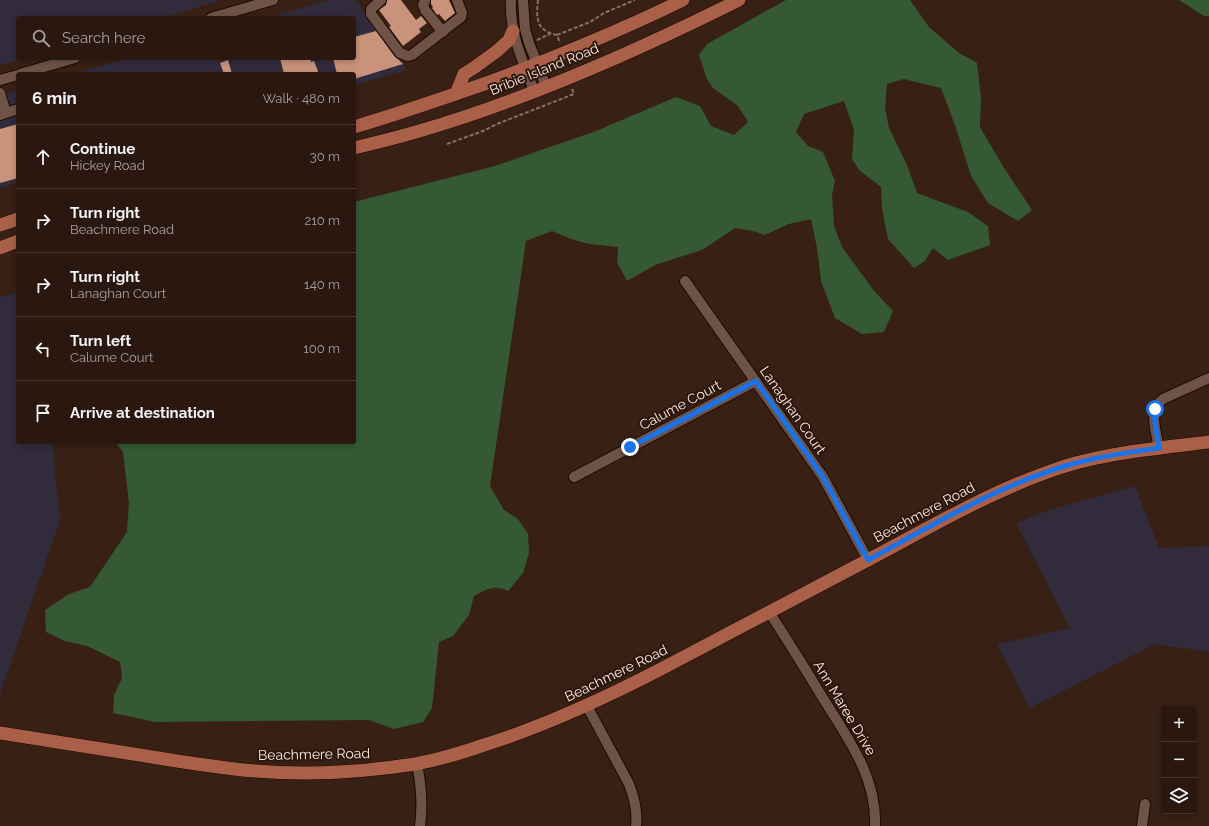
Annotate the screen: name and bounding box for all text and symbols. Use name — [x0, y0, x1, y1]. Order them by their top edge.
search box — [16, 16, 356, 60]
icon: search — [30, 27, 52, 49]
text: Search here — [62, 29, 145, 47]
street label: Bribie Island Road — [487, 40, 601, 98]
text: 6 min — [32, 88, 77, 108]
text: Walk · 480 m — [262, 91, 340, 106]
text: Continue — [70, 140, 135, 158]
icon: ahead — [32, 146, 54, 168]
text: 30 m — [310, 149, 340, 164]
text: Hickey Road — [70, 158, 145, 173]
text: Turn right — [70, 204, 140, 222]
icon: right — [32, 210, 54, 232]
text: 210 m — [304, 213, 340, 228]
text: Beachmere Road — [70, 222, 174, 237]
text: Turn right — [70, 268, 140, 286]
icon: right — [32, 274, 54, 296]
text: 140 m — [304, 277, 340, 292]
text: Lanaghan Court — [70, 286, 166, 301]
text: Turn left — [70, 332, 131, 350]
icon: left — [32, 338, 54, 360]
text: 100 m — [303, 341, 340, 356]
text: Calume Court — [70, 350, 153, 365]
street label: Lanaghan Court — [757, 363, 829, 457]
street label: Calume Court — [637, 377, 724, 433]
route start — [1146, 400, 1164, 418]
icon: arrive — [32, 402, 54, 424]
text: Arrive at destination — [70, 404, 215, 422]
route end — [621, 438, 639, 456]
street label: Beachmere Road — [871, 479, 977, 545]
street label: Beachmere Road — [562, 641, 670, 705]
street label: Ann Maree Drive — [811, 658, 879, 758]
map controls — [1161, 706, 1197, 814]
button: + — [1161, 706, 1197, 742]
button: − — [1161, 742, 1197, 778]
street label: Beachmere Road — [258, 745, 370, 763]
button: layers — [1161, 778, 1197, 814]

